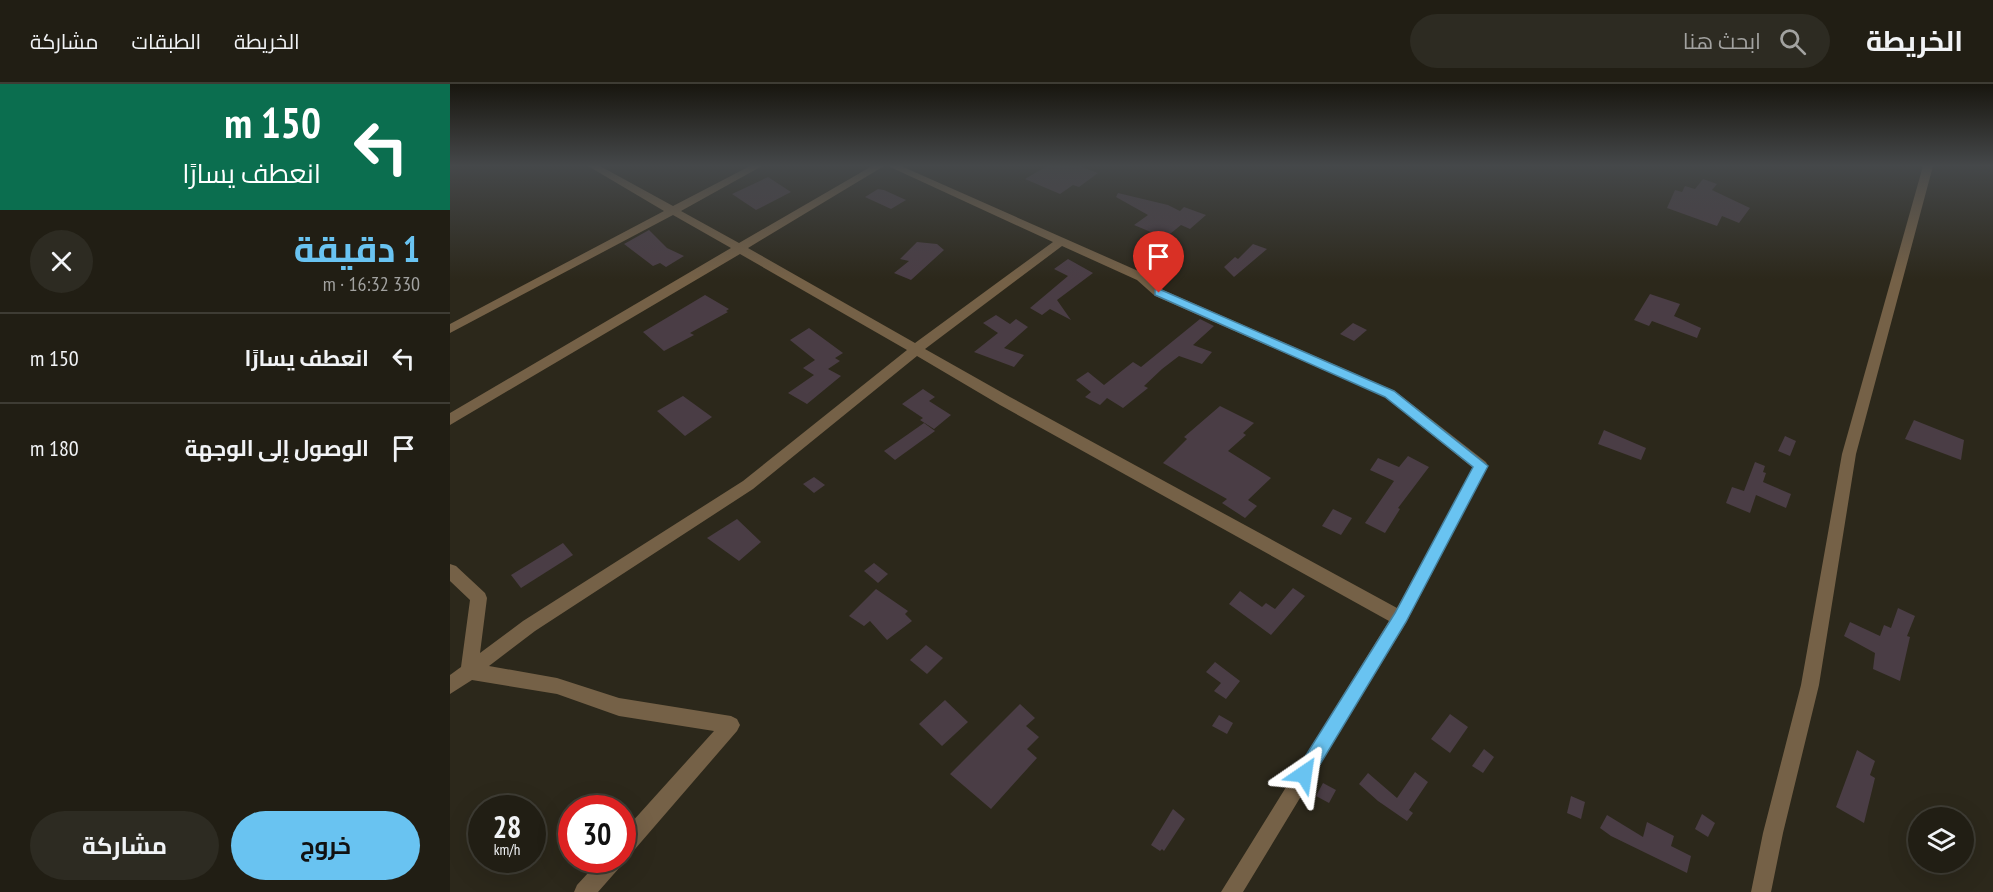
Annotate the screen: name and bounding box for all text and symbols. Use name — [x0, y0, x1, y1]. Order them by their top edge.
search box — [1410, 14, 1830, 68]
text: الخريطة — [1866, 22, 1963, 59]
icon: search — [1776, 25, 1809, 58]
text: ابحث هنا — [1683, 27, 1761, 55]
text: مشاركة — [30, 28, 99, 55]
text: الطبقات — [132, 28, 201, 55]
text: الخريطة — [234, 28, 300, 55]
text: 150 m — [224, 95, 321, 150]
icon: left — [342, 108, 420, 186]
text: انعطف يسارًا — [182, 156, 321, 190]
text: 1 دقيقة — [294, 225, 420, 272]
button: close — [30, 230, 93, 293]
pin — [1133, 231, 1184, 293]
icon: arrive — [1142, 240, 1175, 273]
text: 330 m · 16:32 — [323, 271, 420, 297]
icon: left — [387, 342, 420, 375]
text: 150 m — [30, 344, 79, 372]
text: انعطف يسارًا — [245, 344, 369, 372]
icon: arrive — [387, 432, 420, 465]
text: 180 m — [30, 434, 79, 462]
text: الوصول إلى الوجهة — [185, 434, 369, 462]
position arrow — [1272, 742, 1336, 806]
speed limit sign: 30 — [558, 795, 636, 873]
text: 28 — [493, 807, 521, 846]
map controls — [1908, 807, 1974, 873]
button: layers — [1908, 807, 1974, 873]
button: مشاركة — [30, 811, 219, 880]
button: خروج — [231, 811, 420, 880]
text: km/h — [494, 840, 520, 859]

